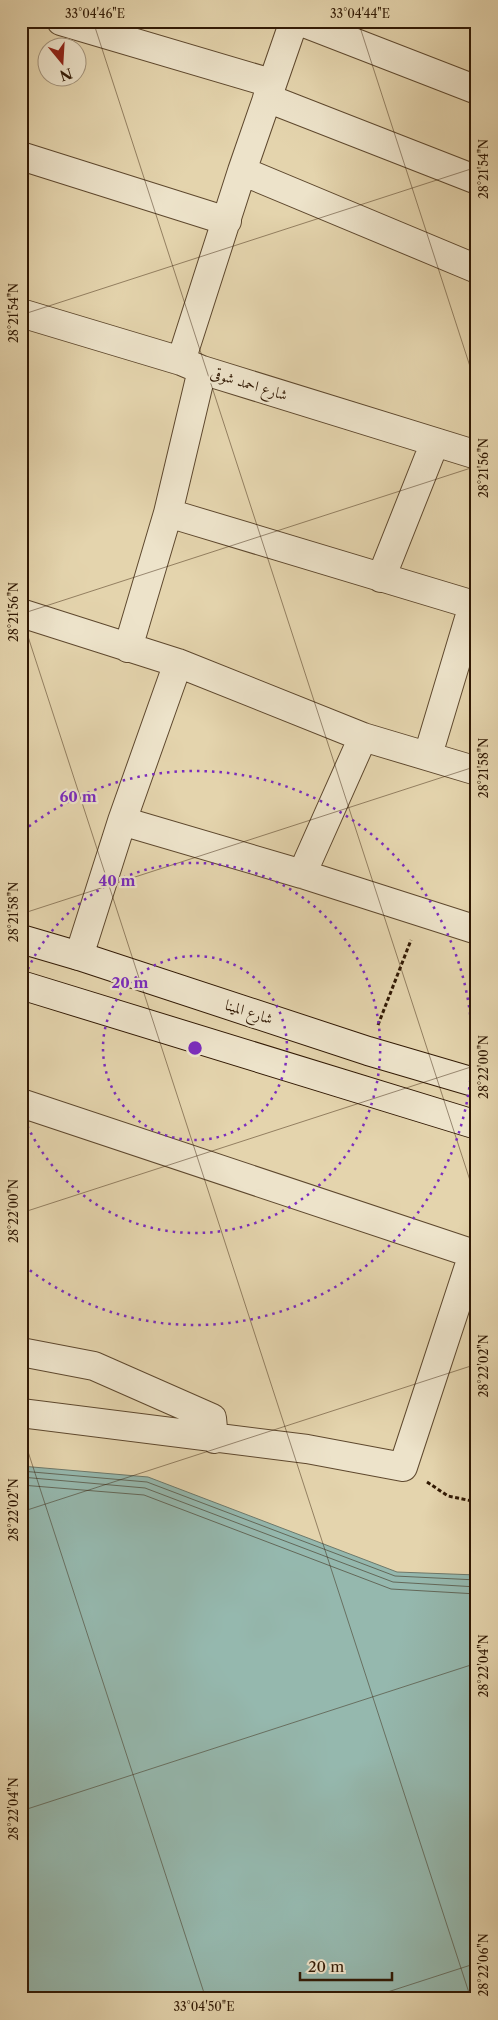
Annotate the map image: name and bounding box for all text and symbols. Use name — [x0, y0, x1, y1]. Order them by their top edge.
text: 33°04'46"E — [65, 6, 125, 21]
text: 33°04'44"E — [330, 6, 390, 21]
north arrow — [38, 38, 88, 88]
text: N — [57, 64, 75, 85]
text: 28°21'54"N — [476, 139, 491, 199]
text: 28°21'54"N — [6, 283, 21, 343]
street label: شارع احمد شوقى — [207, 363, 290, 408]
text: 28°21'56"N — [476, 438, 491, 498]
text: 28°21'56"N — [6, 582, 21, 642]
text: 28°21'58"N — [476, 738, 491, 798]
text: 60 m — [59, 787, 97, 806]
text: 40 m — [98, 871, 136, 890]
text: 28°21'58"N — [6, 882, 21, 942]
text: 20 m — [111, 973, 149, 992]
street label: شارع المينا — [222, 995, 276, 1032]
text: 28°22'00"N — [476, 1035, 491, 1099]
centre of rings — [186, 1039, 204, 1057]
text: 28°22'00"N — [6, 1179, 21, 1243]
text: 28°22'02"N — [476, 1334, 491, 1398]
text: 28°22'02"N — [6, 1478, 21, 1542]
text: 28°22'04"N — [476, 1634, 491, 1698]
text: 28°22'04"N — [6, 1777, 21, 1841]
text: 28°22'06"N — [476, 1933, 491, 1997]
scale bar — [300, 1950, 393, 1982]
text: 20 m — [308, 1957, 344, 1976]
text: 33°04'50"E — [173, 1999, 235, 2014]

